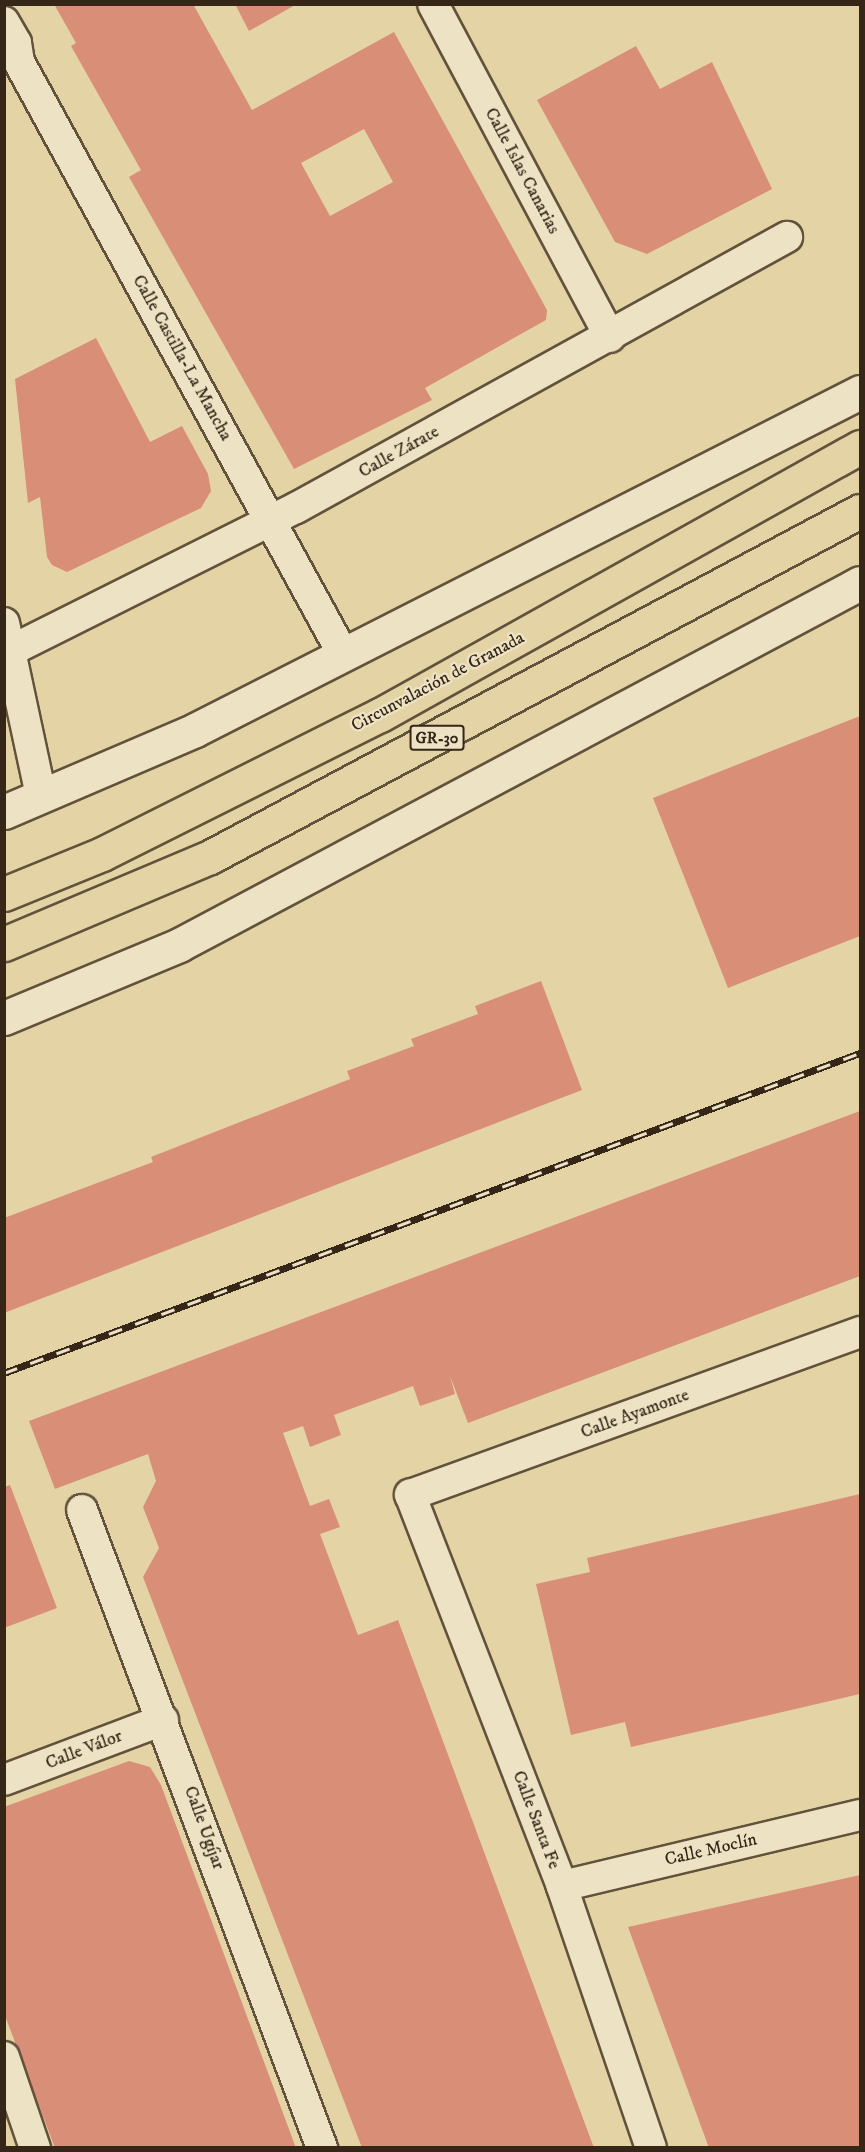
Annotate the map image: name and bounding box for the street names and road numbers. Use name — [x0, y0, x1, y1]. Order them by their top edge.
street label: Calle Islas Canarias — [480, 104, 564, 238]
street label: Calle Castilla-La Mancha — [127, 271, 237, 445]
street label: Calle Zárate — [355, 421, 443, 483]
street label: Circunvalación de Granada — [348, 627, 528, 737]
road number: GR-30 — [408, 725, 466, 751]
street label: Calle Ayamonte — [578, 1384, 692, 1444]
street label: Calle Válor — [43, 1726, 125, 1774]
street label: Calle Santa Fe — [507, 1768, 565, 1872]
street label: Calle Ugíjar — [179, 1783, 229, 1873]
street label: Calle Moclín — [663, 1829, 759, 1871]

